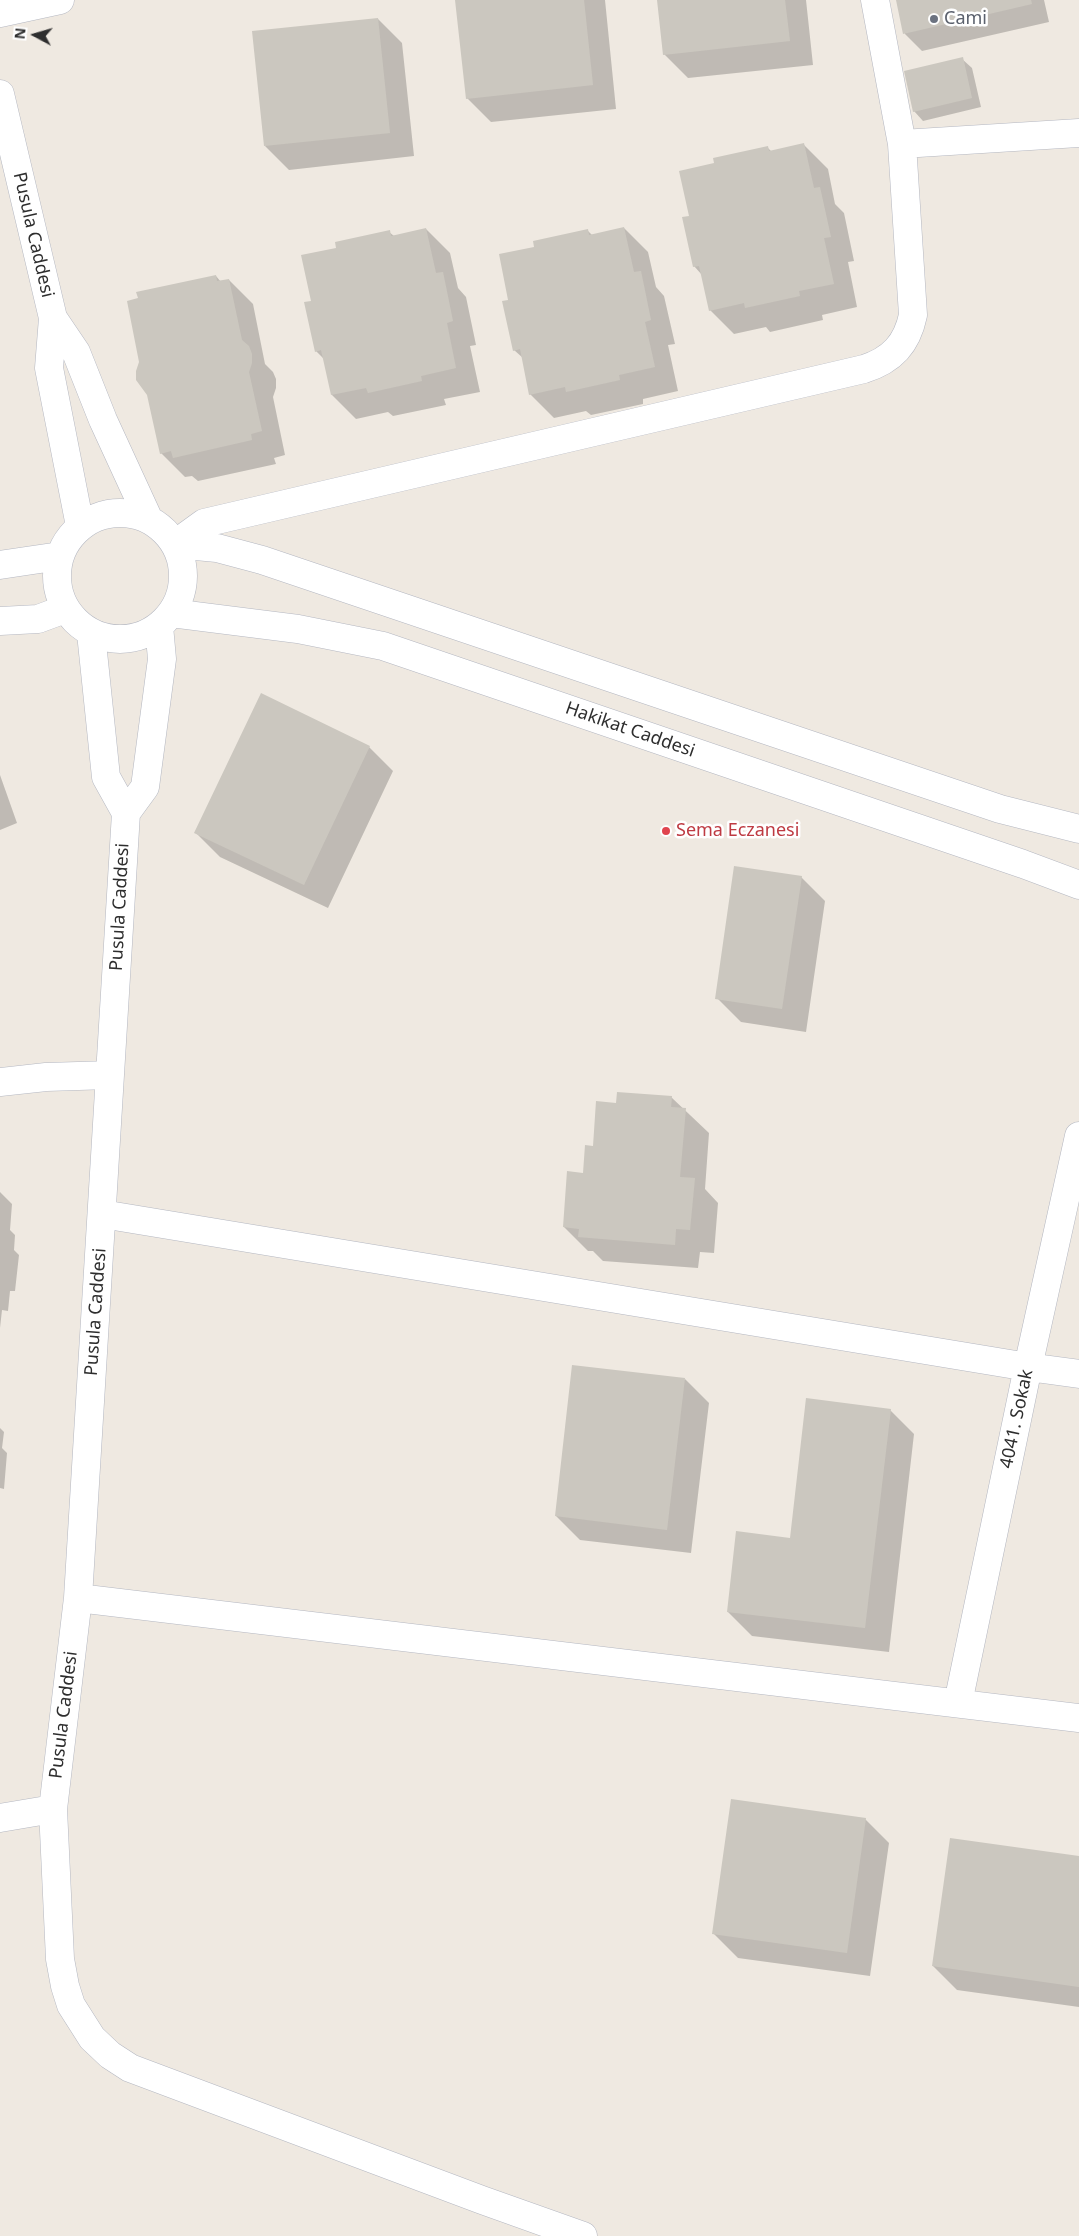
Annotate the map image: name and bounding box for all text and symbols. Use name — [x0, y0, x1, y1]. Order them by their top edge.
place label: Cami — [944, 8, 987, 30]
north arrow — [10, 10, 60, 60]
marker: Cami — [928, 13, 940, 25]
text: N — [10, 27, 30, 40]
street label: Pusula Caddesi — [8, 170, 58, 300]
street label: Hakikat Caddesi — [562, 698, 698, 762]
place label: Sema Eczanesi — [676, 820, 799, 842]
marker: Sema Eczanesi — [660, 825, 672, 837]
street label: Pusula Caddesi — [106, 842, 134, 972]
street label: Pusula Caddesi — [81, 1247, 111, 1377]
street label: 4041. Sokak — [996, 1367, 1038, 1471]
street label: Pusula Caddesi — [45, 1650, 83, 1780]

